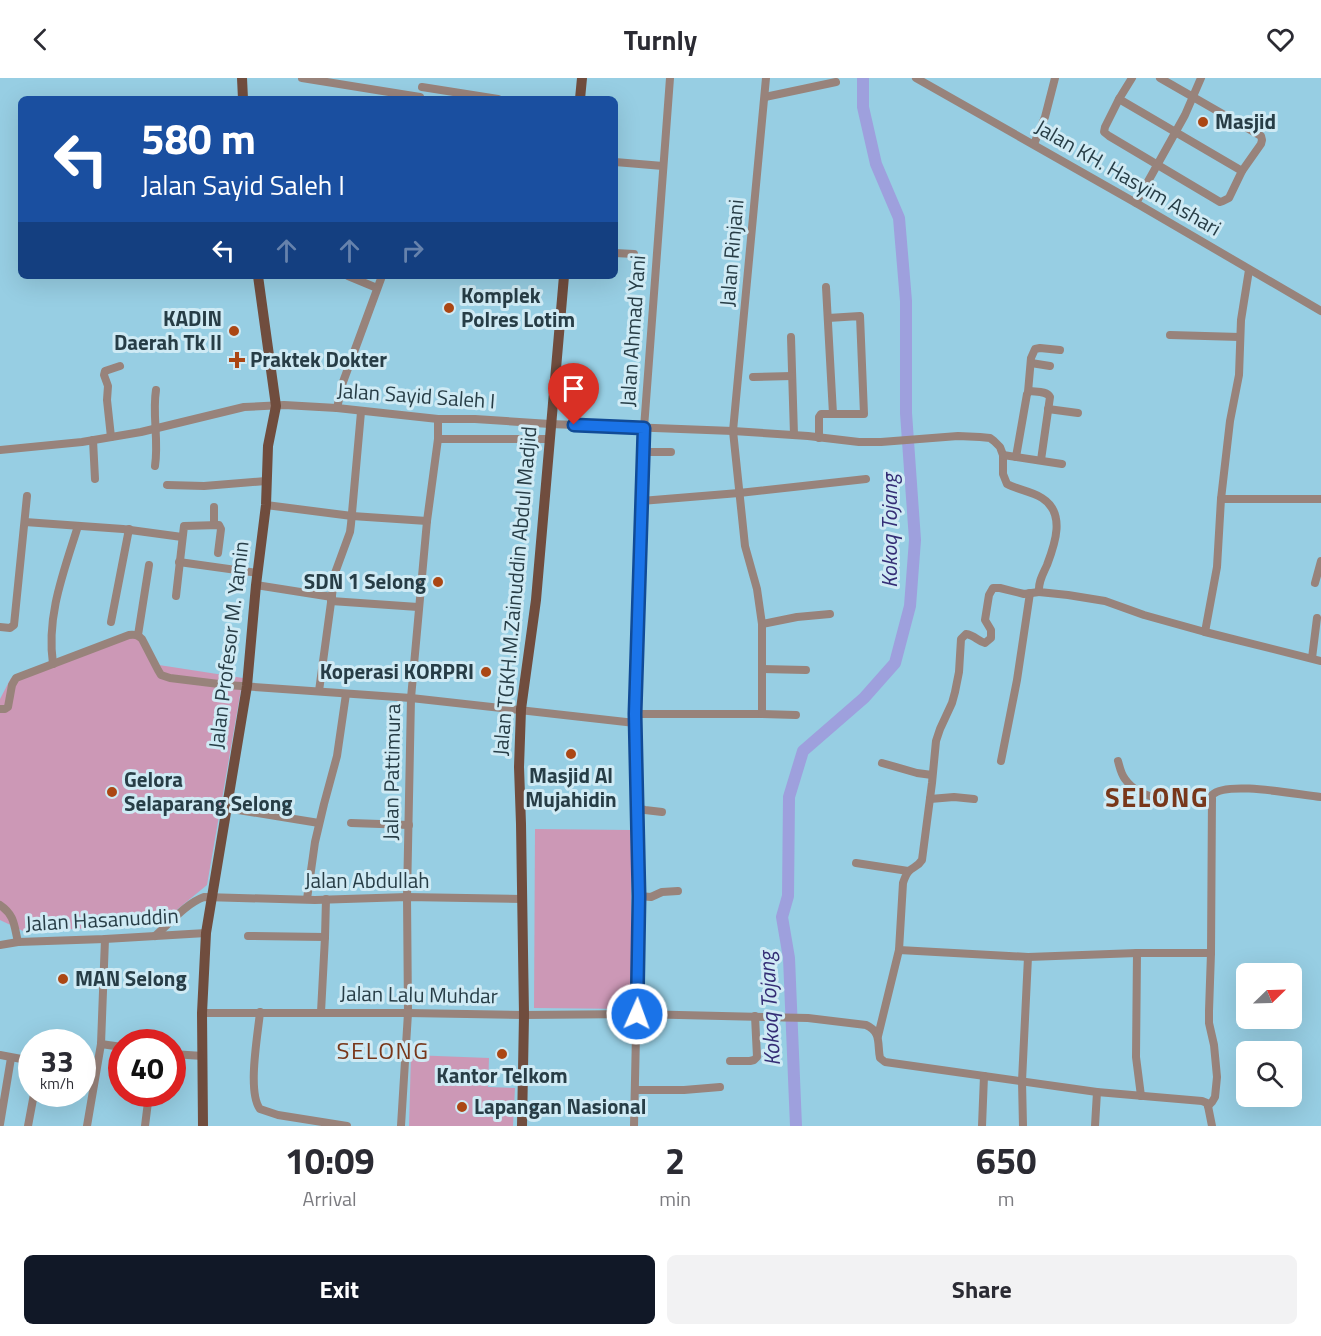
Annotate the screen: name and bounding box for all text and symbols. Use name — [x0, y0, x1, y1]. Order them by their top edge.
text: Turnly — [624, 19, 697, 60]
icon: back — [24, 23, 57, 56]
icon: heart — [1264, 23, 1297, 56]
place label: Masjid — [1215, 105, 1276, 137]
text: 580 m — [141, 106, 256, 170]
street label: Jalan KH. Hasyim Ashari — [1029, 111, 1228, 244]
marker: Masjid — [1196, 115, 1210, 129]
icon: left — [42, 120, 120, 198]
text: Jalan Sayid Saleh I — [141, 164, 345, 205]
street label: Jalan Rinjani — [710, 198, 752, 308]
icon: left — [207, 234, 240, 267]
icon: ahead — [270, 234, 303, 267]
icon: ahead — [333, 234, 366, 267]
icon: right — [396, 234, 429, 267]
street label: Jalan Ahmad Yani — [611, 254, 653, 408]
place label: Komplek Polres Lotim — [461, 279, 575, 335]
marker: Komplek Polres Lotim — [442, 301, 456, 315]
place label: KADIN Daerah Tk II — [114, 302, 222, 358]
marker: KADIN Daerah Tk II — [227, 324, 241, 338]
place label: Praktek Dokter — [250, 343, 387, 375]
marker: Praktek Dokter — [228, 351, 246, 369]
pin — [548, 363, 599, 425]
icon: arrive — [557, 372, 590, 405]
street label: Jalan Sayid Saleh I — [336, 374, 496, 416]
street label: Jalan TGKH.M.Zainuddin Abdul Madjid — [484, 425, 544, 757]
water label: Kokoq Tojang — [872, 471, 906, 588]
street label: Jalan Profesor M. Yamin — [199, 539, 257, 751]
place label: SDN 1 Selong — [304, 565, 426, 597]
marker: SDN 1 Selong — [431, 575, 445, 589]
place label: Koperasi KORPRI — [320, 655, 474, 687]
marker: Koperasi KORPRI — [479, 665, 493, 679]
street label: Jalan Pattimura — [374, 703, 408, 841]
marker: Masjid Al Mujahidin — [564, 747, 578, 761]
place label: Masjid Al Mujahidin — [525, 759, 617, 815]
place label: Gelora Selaparang Selong — [124, 763, 292, 819]
district label: SELONG — [1105, 776, 1209, 817]
marker: Gelora Selaparang Selong — [105, 785, 119, 799]
street label: Jalan Abdullah — [304, 864, 430, 896]
street label: Jalan Hasanuddin — [25, 899, 179, 939]
water label: Kokoq Tojang — [749, 948, 789, 1067]
place label: MAN Selong — [75, 962, 187, 994]
north arrow — [1236, 963, 1302, 1029]
map controls — [1236, 963, 1302, 1107]
marker: MAN Selong — [56, 972, 70, 986]
street label: Jalan Lalu Muhdar — [340, 977, 498, 1011]
position arrow — [605, 982, 669, 1046]
speed limit sign: 40 — [108, 1029, 186, 1107]
district label: SELONG — [336, 1032, 430, 1068]
text: 33 — [40, 1038, 74, 1084]
button: search — [1236, 1041, 1302, 1107]
marker: Kantor Telkom — [495, 1047, 509, 1061]
place label: Kantor Telkom — [436, 1059, 568, 1091]
text: km/h — [40, 1072, 74, 1095]
place label: Lapangan Nasional — [474, 1090, 646, 1122]
marker: Lapangan Nasional — [455, 1100, 469, 1114]
text: 10:09 — [285, 1133, 375, 1188]
text: 2 — [665, 1133, 685, 1188]
text: 650 — [976, 1133, 1036, 1188]
text: Arrival — [303, 1183, 357, 1214]
text: min — [659, 1183, 691, 1214]
text: m — [998, 1183, 1014, 1214]
button: Exit — [24, 1255, 655, 1324]
button: Share — [667, 1255, 1297, 1324]

